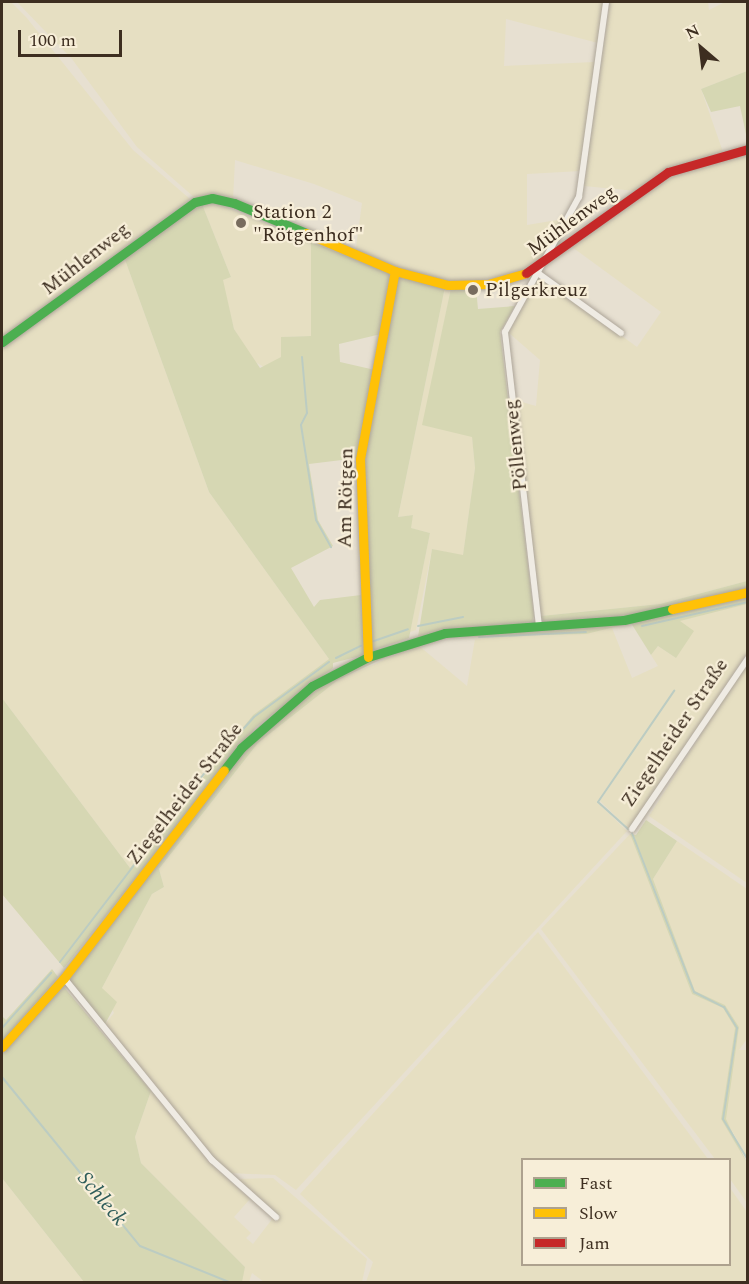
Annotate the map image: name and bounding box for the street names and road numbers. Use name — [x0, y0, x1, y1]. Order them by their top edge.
street label: Mühlenweg — [523, 181, 621, 261]
street label: Mühlenweg — [37, 217, 135, 301]
street label: Pöllenweg — [499, 398, 533, 492]
street label: Am Rötgen — [333, 448, 359, 548]
street label: Ziegelheider Straße — [616, 654, 734, 812]
street label: Ziegelheider Straße — [122, 718, 248, 870]

